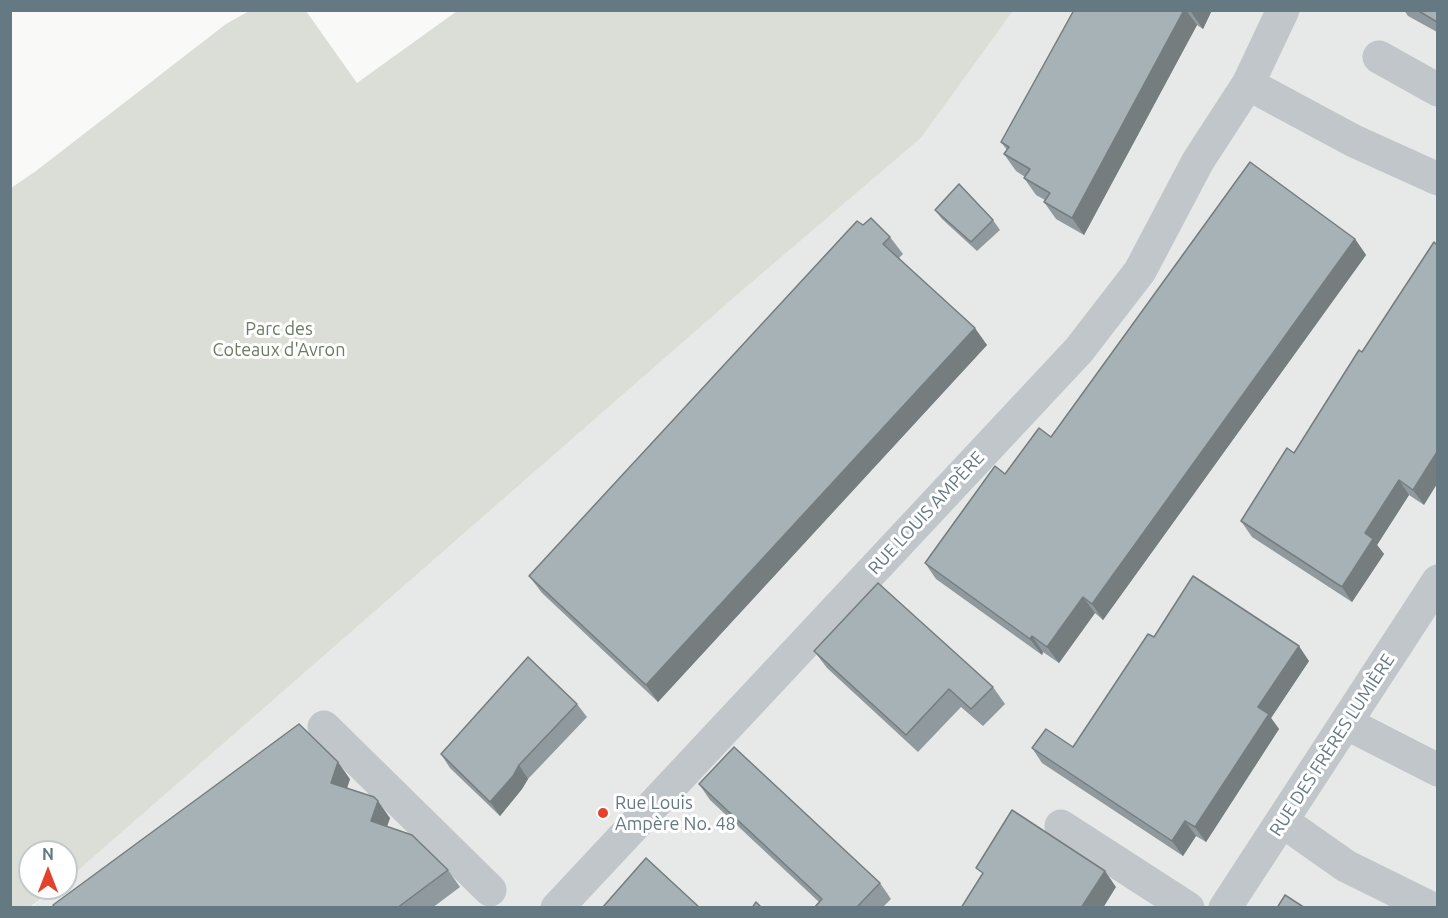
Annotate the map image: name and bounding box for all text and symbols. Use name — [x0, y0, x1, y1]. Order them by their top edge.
park label: Parc des Coteaux d'Avron — [213, 318, 345, 360]
street label: RUE LOUIS AMPÈRE — [863, 447, 989, 579]
street label: RUE DES FRÈRES LUMIÈRE — [1265, 650, 1399, 840]
place label: Rue Louis Ampère No. 48 — [615, 792, 736, 834]
marker: Rue Louis Ampère No. 48 — [596, 806, 610, 820]
north arrow — [18, 840, 78, 900]
text: N — [42, 845, 54, 863]

